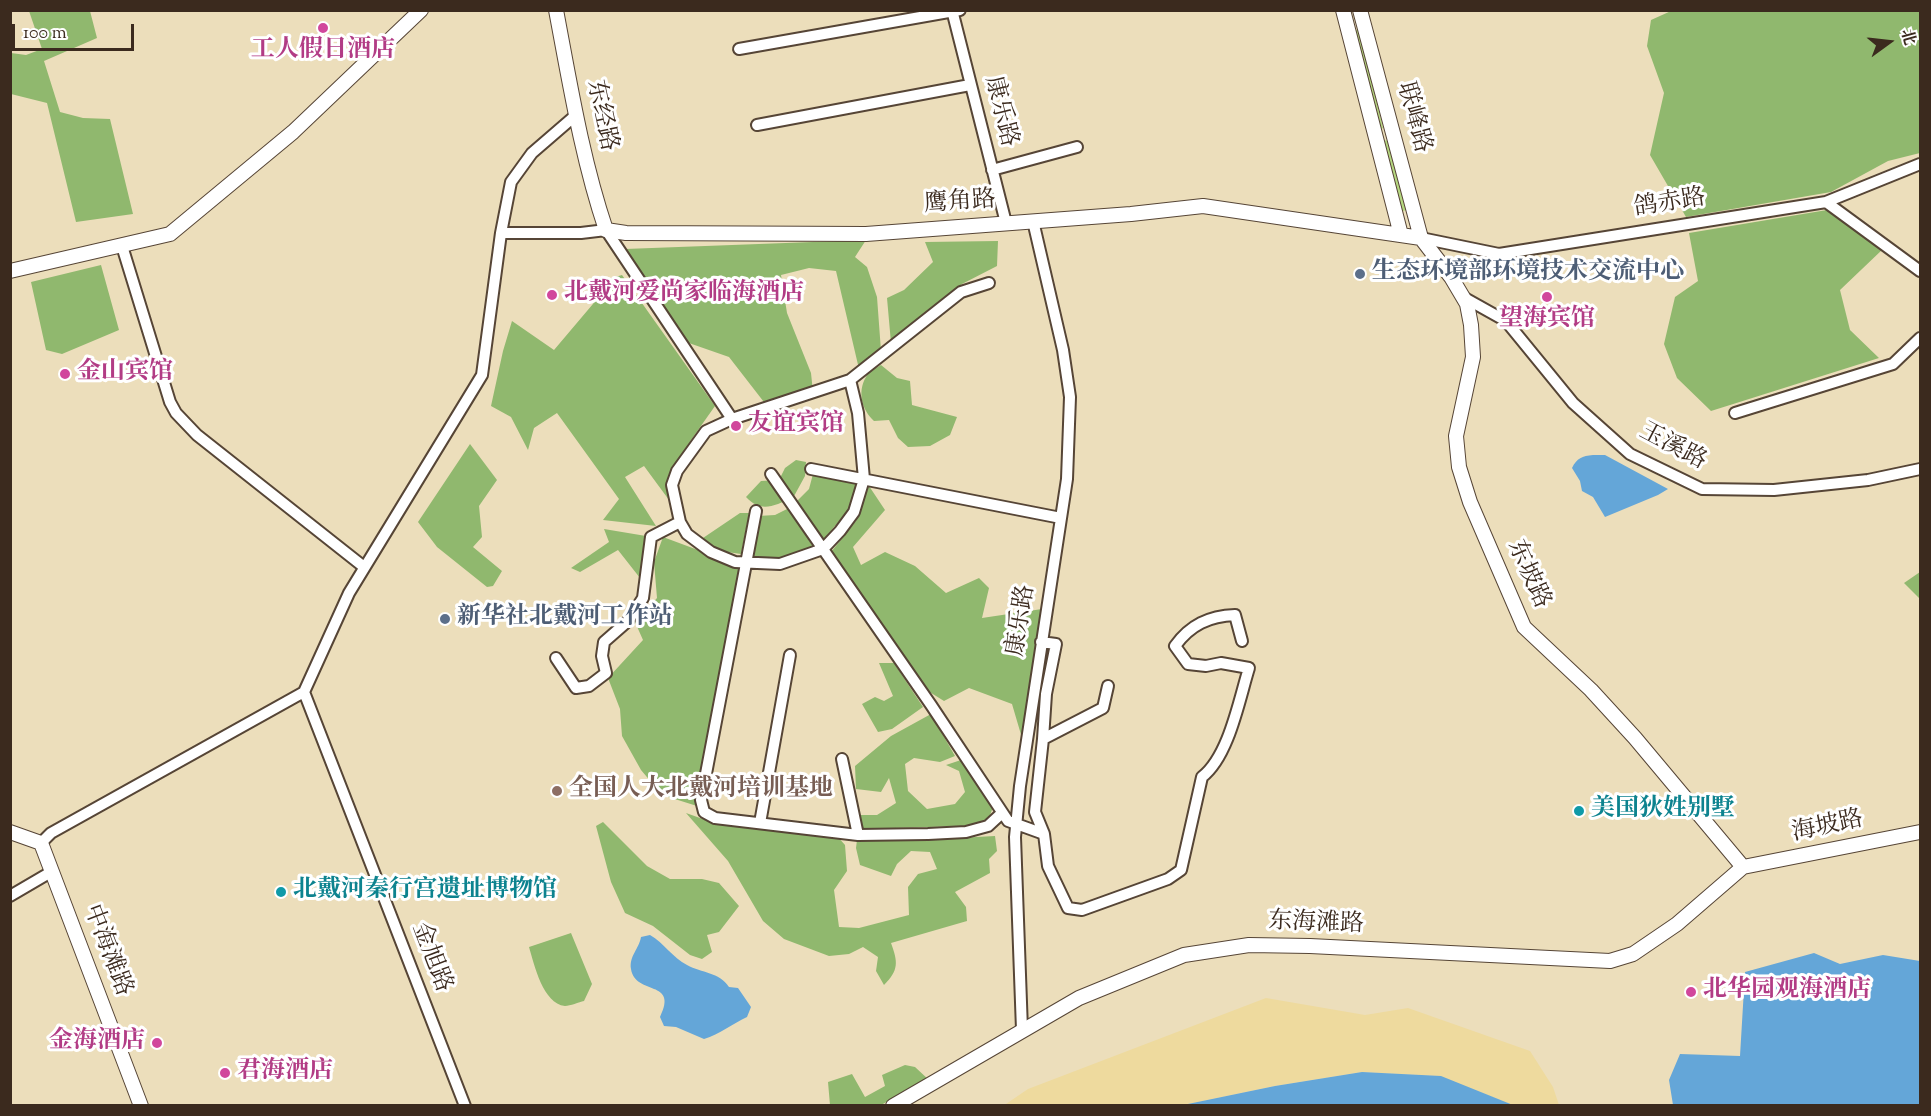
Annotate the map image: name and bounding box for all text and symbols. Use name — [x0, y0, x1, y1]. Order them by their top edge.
scale bar — [15, 12, 136, 50]
north arrow — [1859, 12, 1919, 72]
text: 100 m — [23, 21, 67, 47]
marker: 工人假日酒店 — [316, 21, 330, 35]
text: 北 — [1894, 26, 1920, 48]
place label: 工人假日酒店 — [251, 38, 395, 66]
street label: 康乐路 — [976, 74, 1022, 150]
street label: 东经路 — [578, 78, 622, 154]
street label: 联峰路 — [1389, 79, 1435, 157]
street label: 鸽赤路 — [1632, 185, 1708, 225]
street label: 鹰角路 — [923, 187, 997, 221]
place label: 生态环境部环境技术交流中心 — [1372, 260, 1684, 288]
marker: 生态环境部环境技术交流中心 — [1353, 267, 1367, 281]
place label: 北戴河爱尚家临海酒店 — [564, 281, 804, 309]
marker: 北戴河爱尚家临海酒店 — [545, 288, 559, 302]
marker: 望海宾馆 — [1540, 290, 1554, 304]
place label: 望海宾馆 — [1499, 307, 1595, 335]
place label: 金山宾馆 — [77, 360, 173, 388]
marker: 金山宾馆 — [58, 367, 72, 381]
place label: 友谊宾馆 — [748, 412, 844, 440]
street label: 玉溪路 — [1633, 418, 1711, 478]
marker: 友谊宾馆 — [729, 419, 743, 433]
street label: 东坡路 — [1499, 536, 1555, 614]
street label: 康乐路 — [1003, 583, 1043, 659]
place label: 新华社北戴河工作站 — [457, 605, 673, 633]
marker: 新华社北戴河工作站 — [438, 612, 452, 626]
place label: 全国人大北戴河培训基地 — [569, 777, 833, 805]
marker: 全国人大北戴河培训基地 — [550, 784, 564, 798]
place label: 美国狄姓别墅 — [1591, 797, 1735, 825]
marker: 美国狄姓别墅 — [1572, 804, 1586, 818]
street label: 海坡路 — [1790, 806, 1866, 850]
place label: 北戴河秦行宫遗址博物馆 — [293, 878, 557, 906]
marker: 北戴河秦行宫遗址博物馆 — [274, 885, 288, 899]
street label: 中海滩路 — [75, 901, 137, 1001]
street label: 东海滩路 — [1268, 909, 1364, 941]
street label: 金旭路 — [404, 919, 456, 997]
place label: 北华园观海酒店 — [1703, 978, 1871, 1006]
marker: 北华园观海酒店 — [1684, 985, 1698, 999]
place label: 金海酒店 — [49, 1029, 145, 1057]
marker: 金海酒店 — [150, 1036, 164, 1050]
place label: 君海酒店 — [237, 1059, 333, 1087]
marker: 君海酒店 — [218, 1066, 232, 1080]

